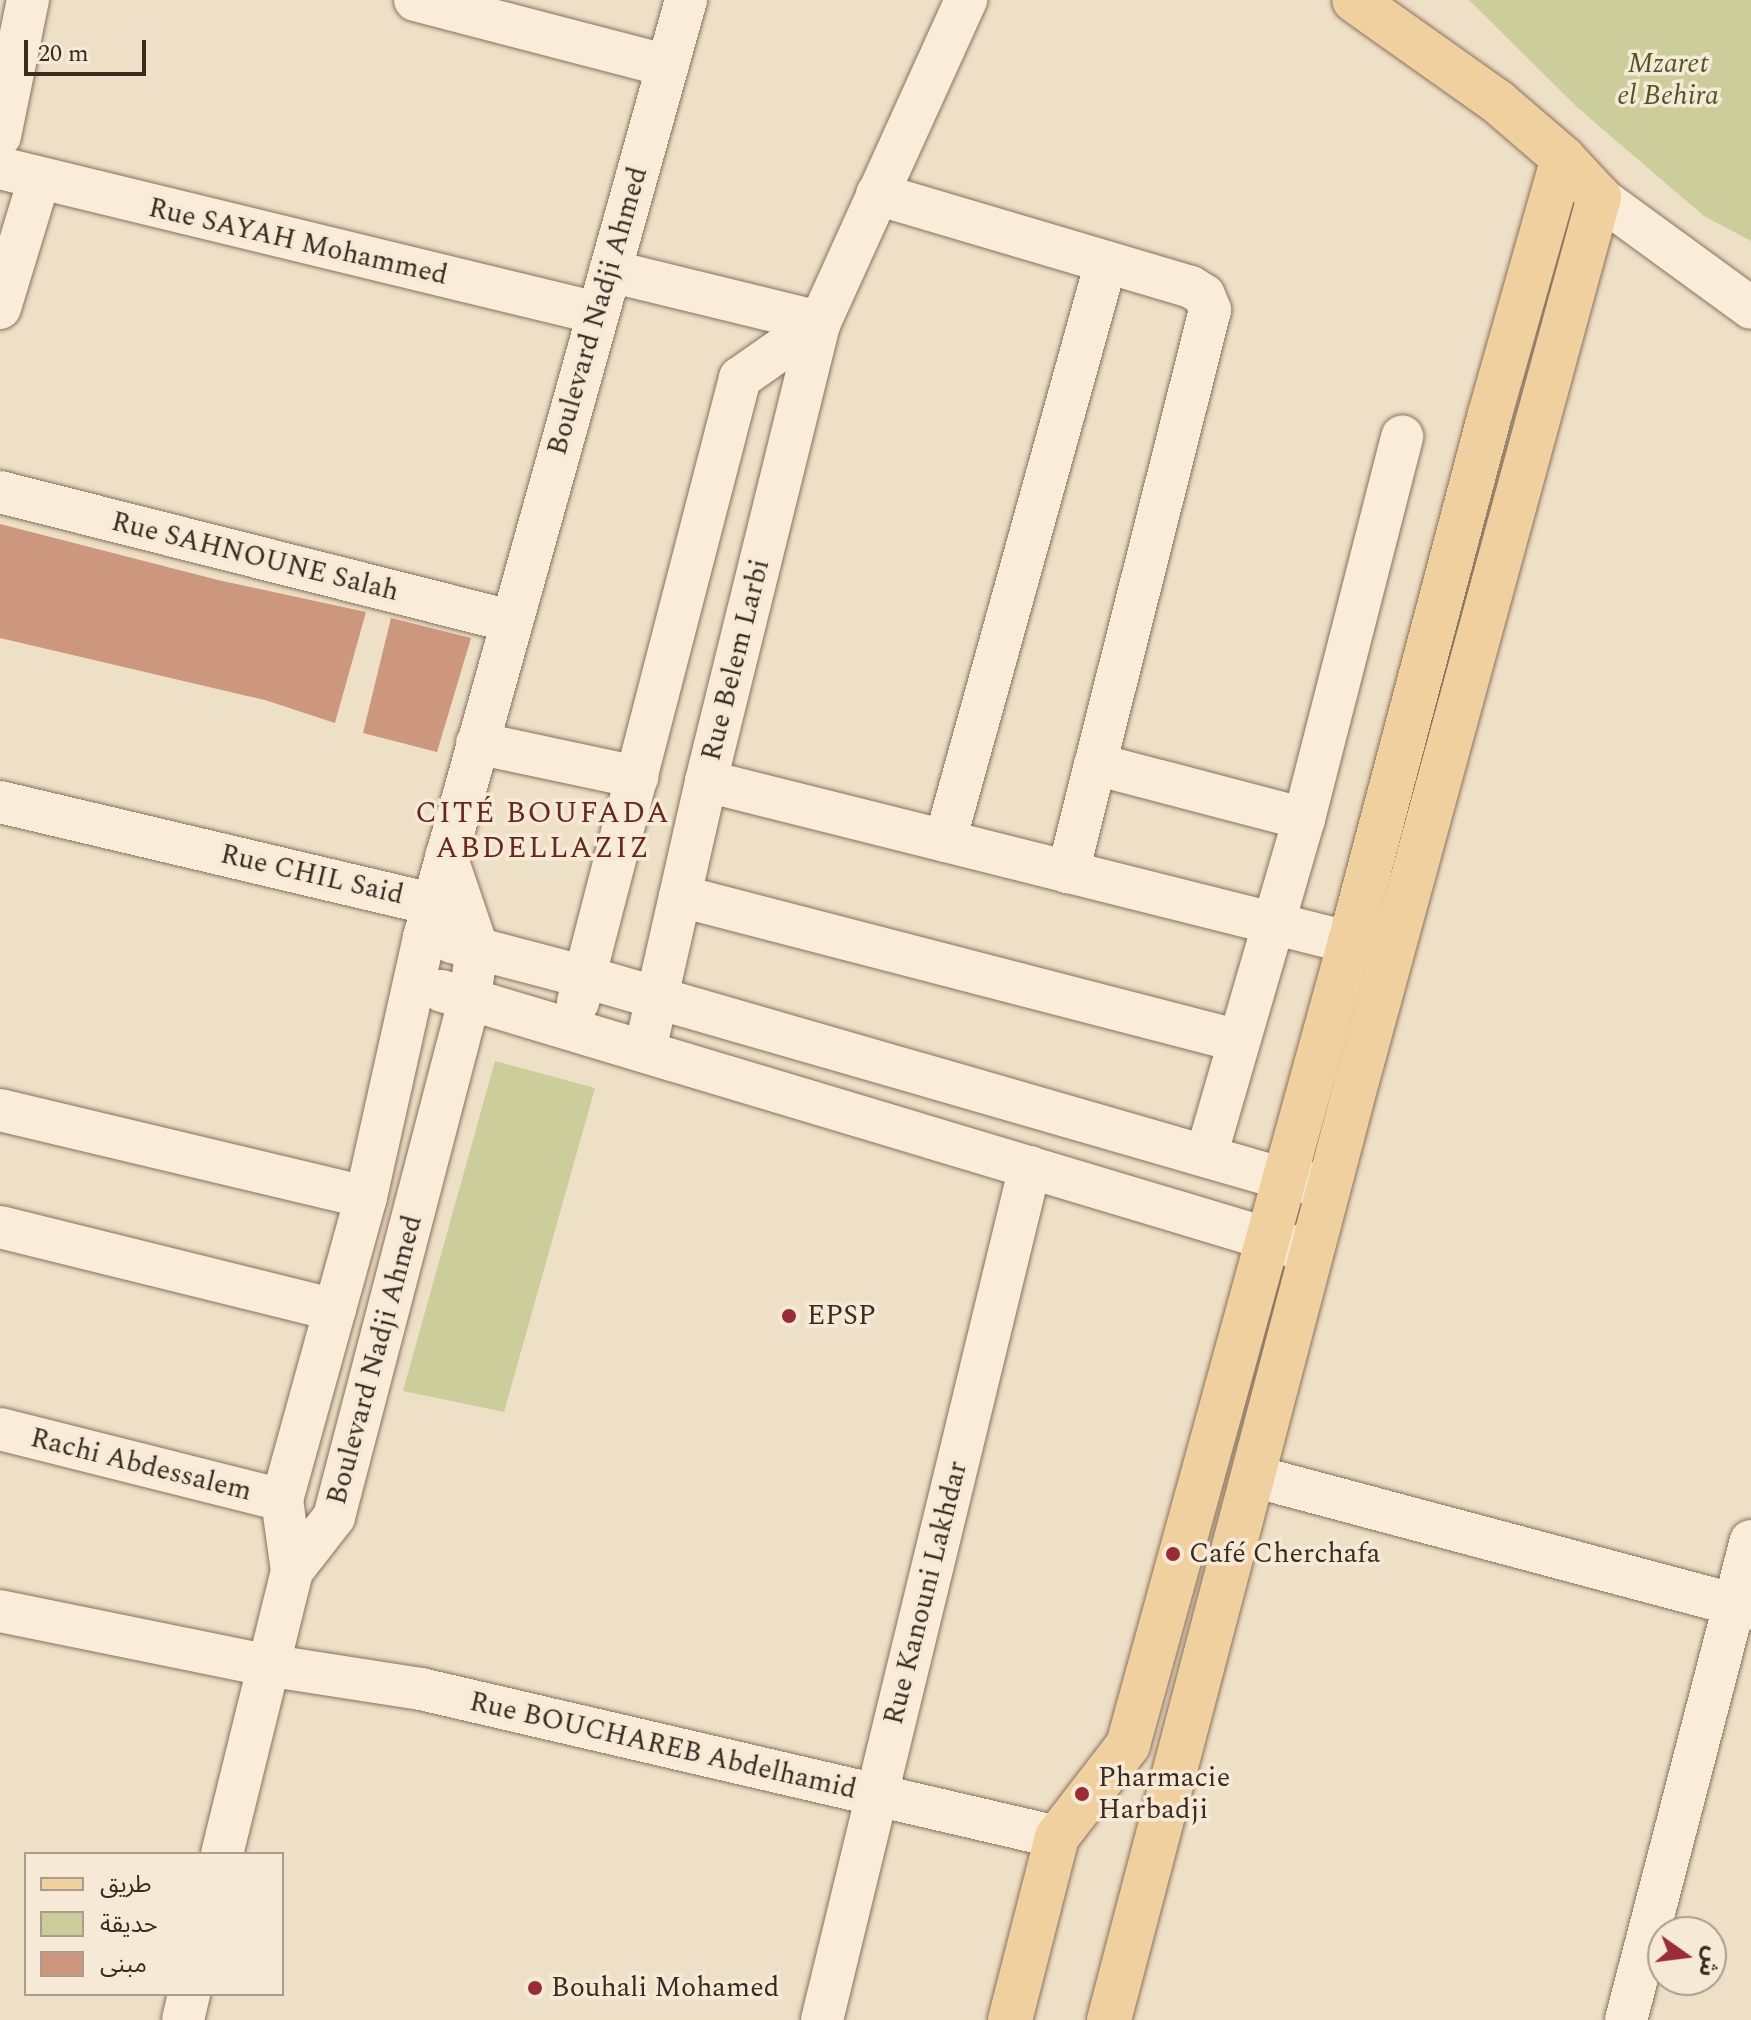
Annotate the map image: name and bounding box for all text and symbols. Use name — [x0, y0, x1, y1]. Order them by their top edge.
scale bar — [28, 24, 150, 74]
text: 20 m — [38, 36, 89, 72]
park label: Mzaret el Behira — [1617, 47, 1719, 113]
street label: Boulevard Nadji Ahmed — [541, 163, 655, 459]
street label: Rue SAYAH Mohammed — [145, 191, 451, 293]
street label: Rue SAHNOUNE Salah — [108, 505, 402, 609]
street label: Rue Belem Larbi — [695, 556, 777, 764]
district label: CITÉ BOUFADA ABDELLAZIZ — [415, 795, 671, 866]
street label: Rue CHIL Said — [217, 838, 407, 912]
street label: Boulevard Nadji Ahmed — [320, 1211, 430, 1509]
place label: EPSP — [807, 1299, 876, 1333]
marker: EPSP — [778, 1305, 800, 1327]
street label: Rachi Abdessalem — [27, 1421, 255, 1509]
street label: Rue Kanouni Lakhdar — [877, 1458, 975, 1728]
place label: Café Cherchafa — [1189, 1537, 1380, 1571]
marker: Café Cherchafa — [1164, 1545, 1182, 1563]
street label: Rue BOUCHAREB Abdelhamid — [466, 1685, 860, 1807]
place label: Pharmacie Harbadji — [1098, 1761, 1230, 1827]
marker: Pharmacie Harbadji — [1073, 1785, 1091, 1803]
legend — [24, 1852, 284, 1996]
text: طريق — [100, 1867, 152, 1903]
text: حديقة — [100, 1907, 158, 1943]
north arrow — [1647, 1916, 1727, 1996]
text: ش — [1689, 1943, 1728, 1980]
text: مبنى — [100, 1947, 147, 1983]
place label: Bouhali Mohamed — [551, 1971, 779, 2005]
marker: Bouhali Mohamed — [526, 1979, 544, 1997]

